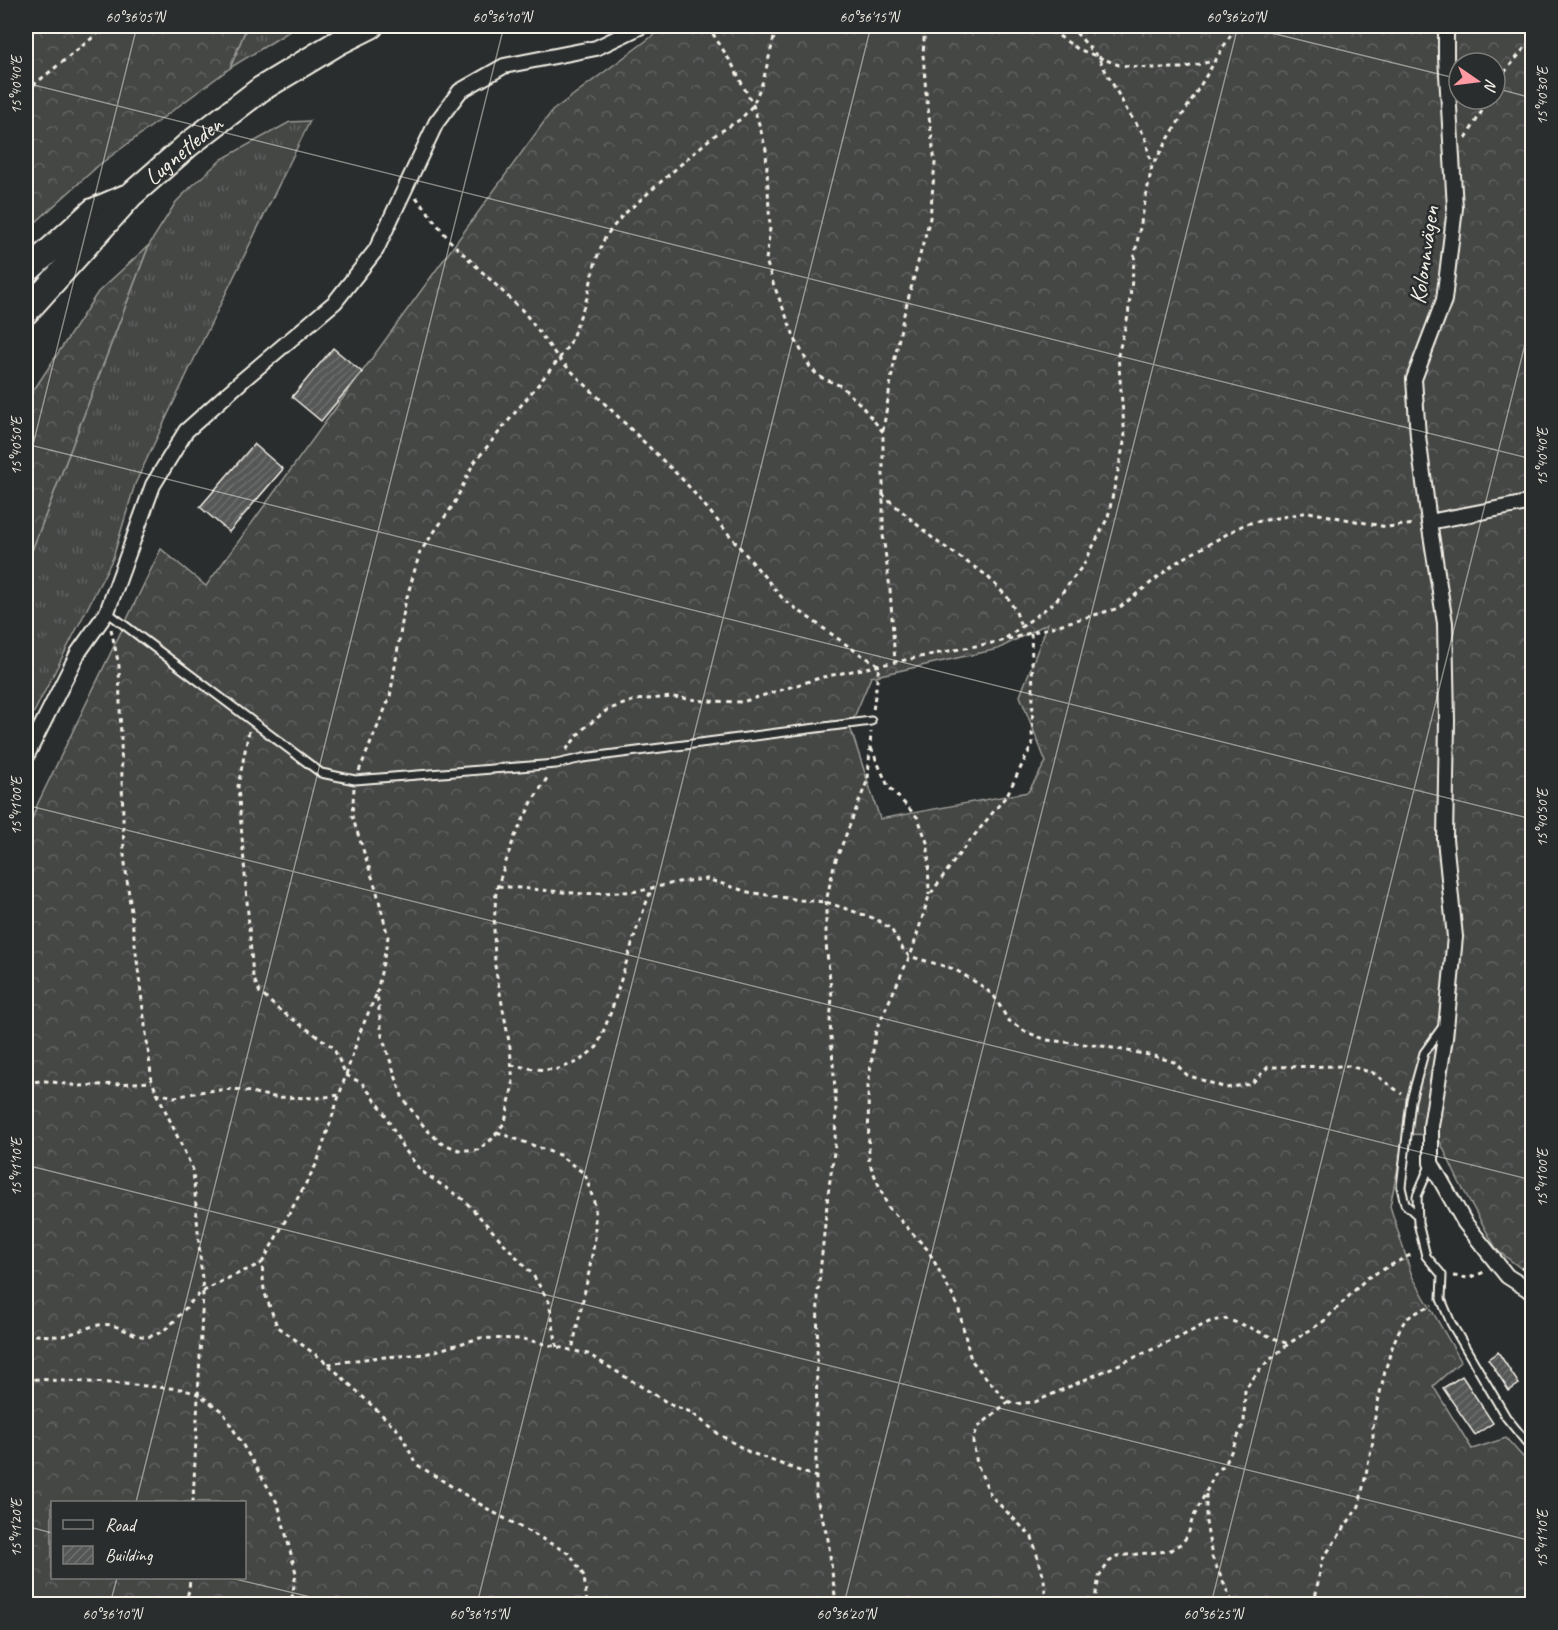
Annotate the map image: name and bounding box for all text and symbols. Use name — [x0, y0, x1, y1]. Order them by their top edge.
text: 60°36'05"N — [105, 8, 168, 27]
text: 60°36'10"N — [472, 8, 535, 27]
text: 60°36'15"N — [839, 8, 902, 27]
text: 60°36'20"N — [1206, 8, 1269, 27]
north arrow — [1447, 51, 1507, 111]
text: 15°40'40"E — [7, 54, 26, 114]
text: 15°40'30"E — [1533, 65, 1552, 125]
text: N — [1479, 77, 1501, 95]
street label: Lugnetleden — [138, 108, 229, 192]
street label: Kolonnvägen — [1402, 204, 1446, 306]
text: 15°40'50"E — [7, 415, 26, 475]
text: 15°40'40"E — [1533, 426, 1552, 486]
text: 15°41'00"E — [7, 775, 26, 835]
text: 15°40'50"E — [1533, 787, 1552, 847]
text: 15°41'10"E — [7, 1136, 26, 1196]
text: 15°41'00"E — [1533, 1147, 1552, 1207]
text: 15°41'20"E — [7, 1497, 26, 1557]
legend — [51, 1501, 246, 1579]
text: 15°41'10"E — [1533, 1508, 1552, 1568]
text: Road — [105, 1514, 138, 1536]
text: Building — [105, 1544, 154, 1566]
text: 60°36'10"N — [82, 1605, 145, 1624]
text: 60°36'15"N — [449, 1605, 512, 1624]
text: 60°36'20"N — [816, 1605, 879, 1624]
text: 60°36'25"N — [1183, 1605, 1246, 1624]

